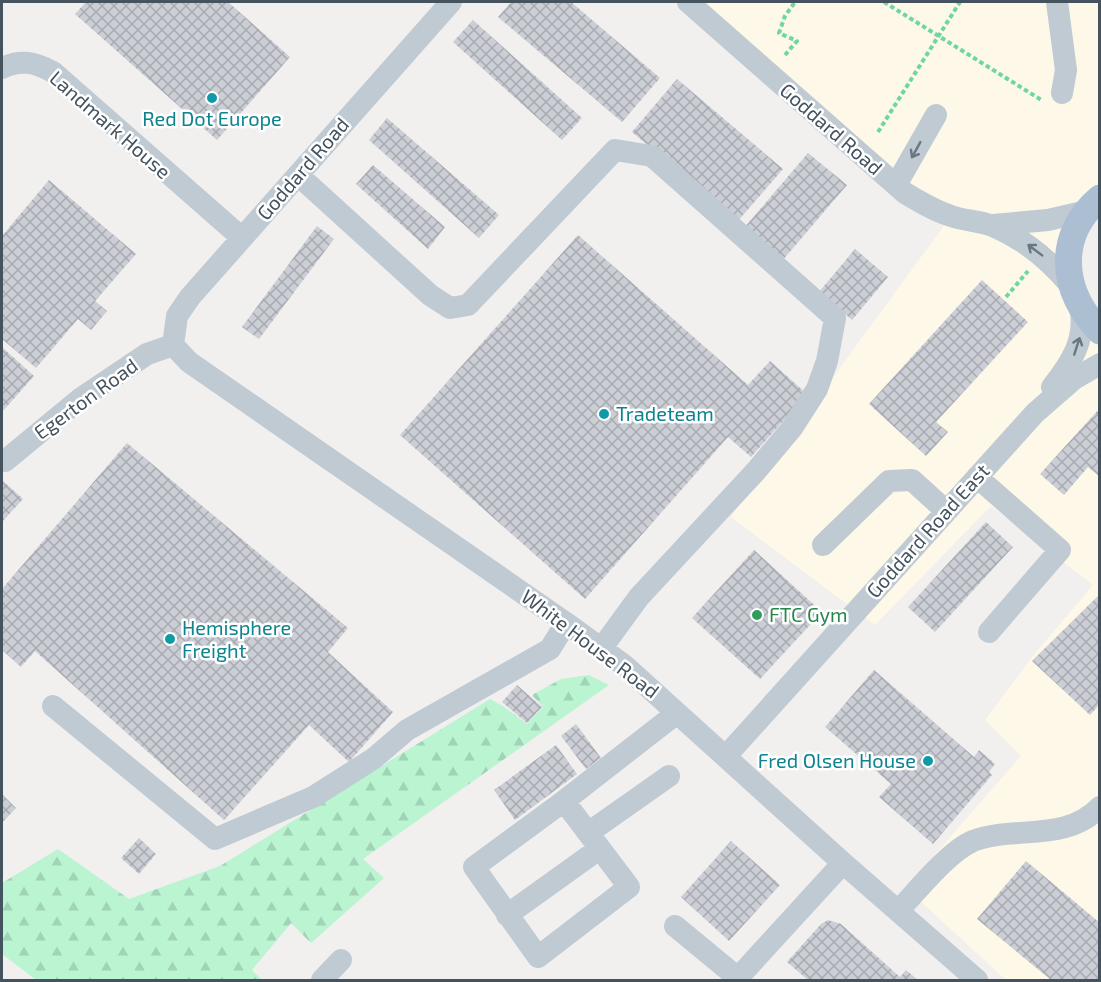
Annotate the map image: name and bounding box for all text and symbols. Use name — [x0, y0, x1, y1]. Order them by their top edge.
street label: Landmark House — [45, 65, 176, 183]
street label: Goddard Road — [776, 77, 888, 179]
marker: Red Dot Europe — [205, 91, 219, 105]
place label: Red Dot Europe — [142, 106, 282, 130]
street label: Goddard Road — [251, 112, 353, 224]
one-way arrow — [910, 141, 922, 158]
one-way arrow — [1027, 244, 1043, 257]
one-way arrow — [1072, 337, 1083, 356]
street label: Egerton Road — [29, 353, 142, 444]
place label: Tradeteam — [616, 401, 714, 425]
marker: Tradeteam — [597, 407, 611, 421]
street label: Goddard Road East — [861, 458, 994, 602]
street label: White House Road — [517, 584, 664, 703]
place label: FTC Gym — [769, 602, 848, 626]
marker: FTC Gym — [750, 608, 764, 622]
place label: Hemisphere Freight — [182, 615, 291, 662]
marker: Hemisphere Freight — [163, 632, 177, 646]
place label: Fred Olsen House — [758, 748, 916, 772]
marker: Fred Olsen House — [921, 754, 935, 768]

